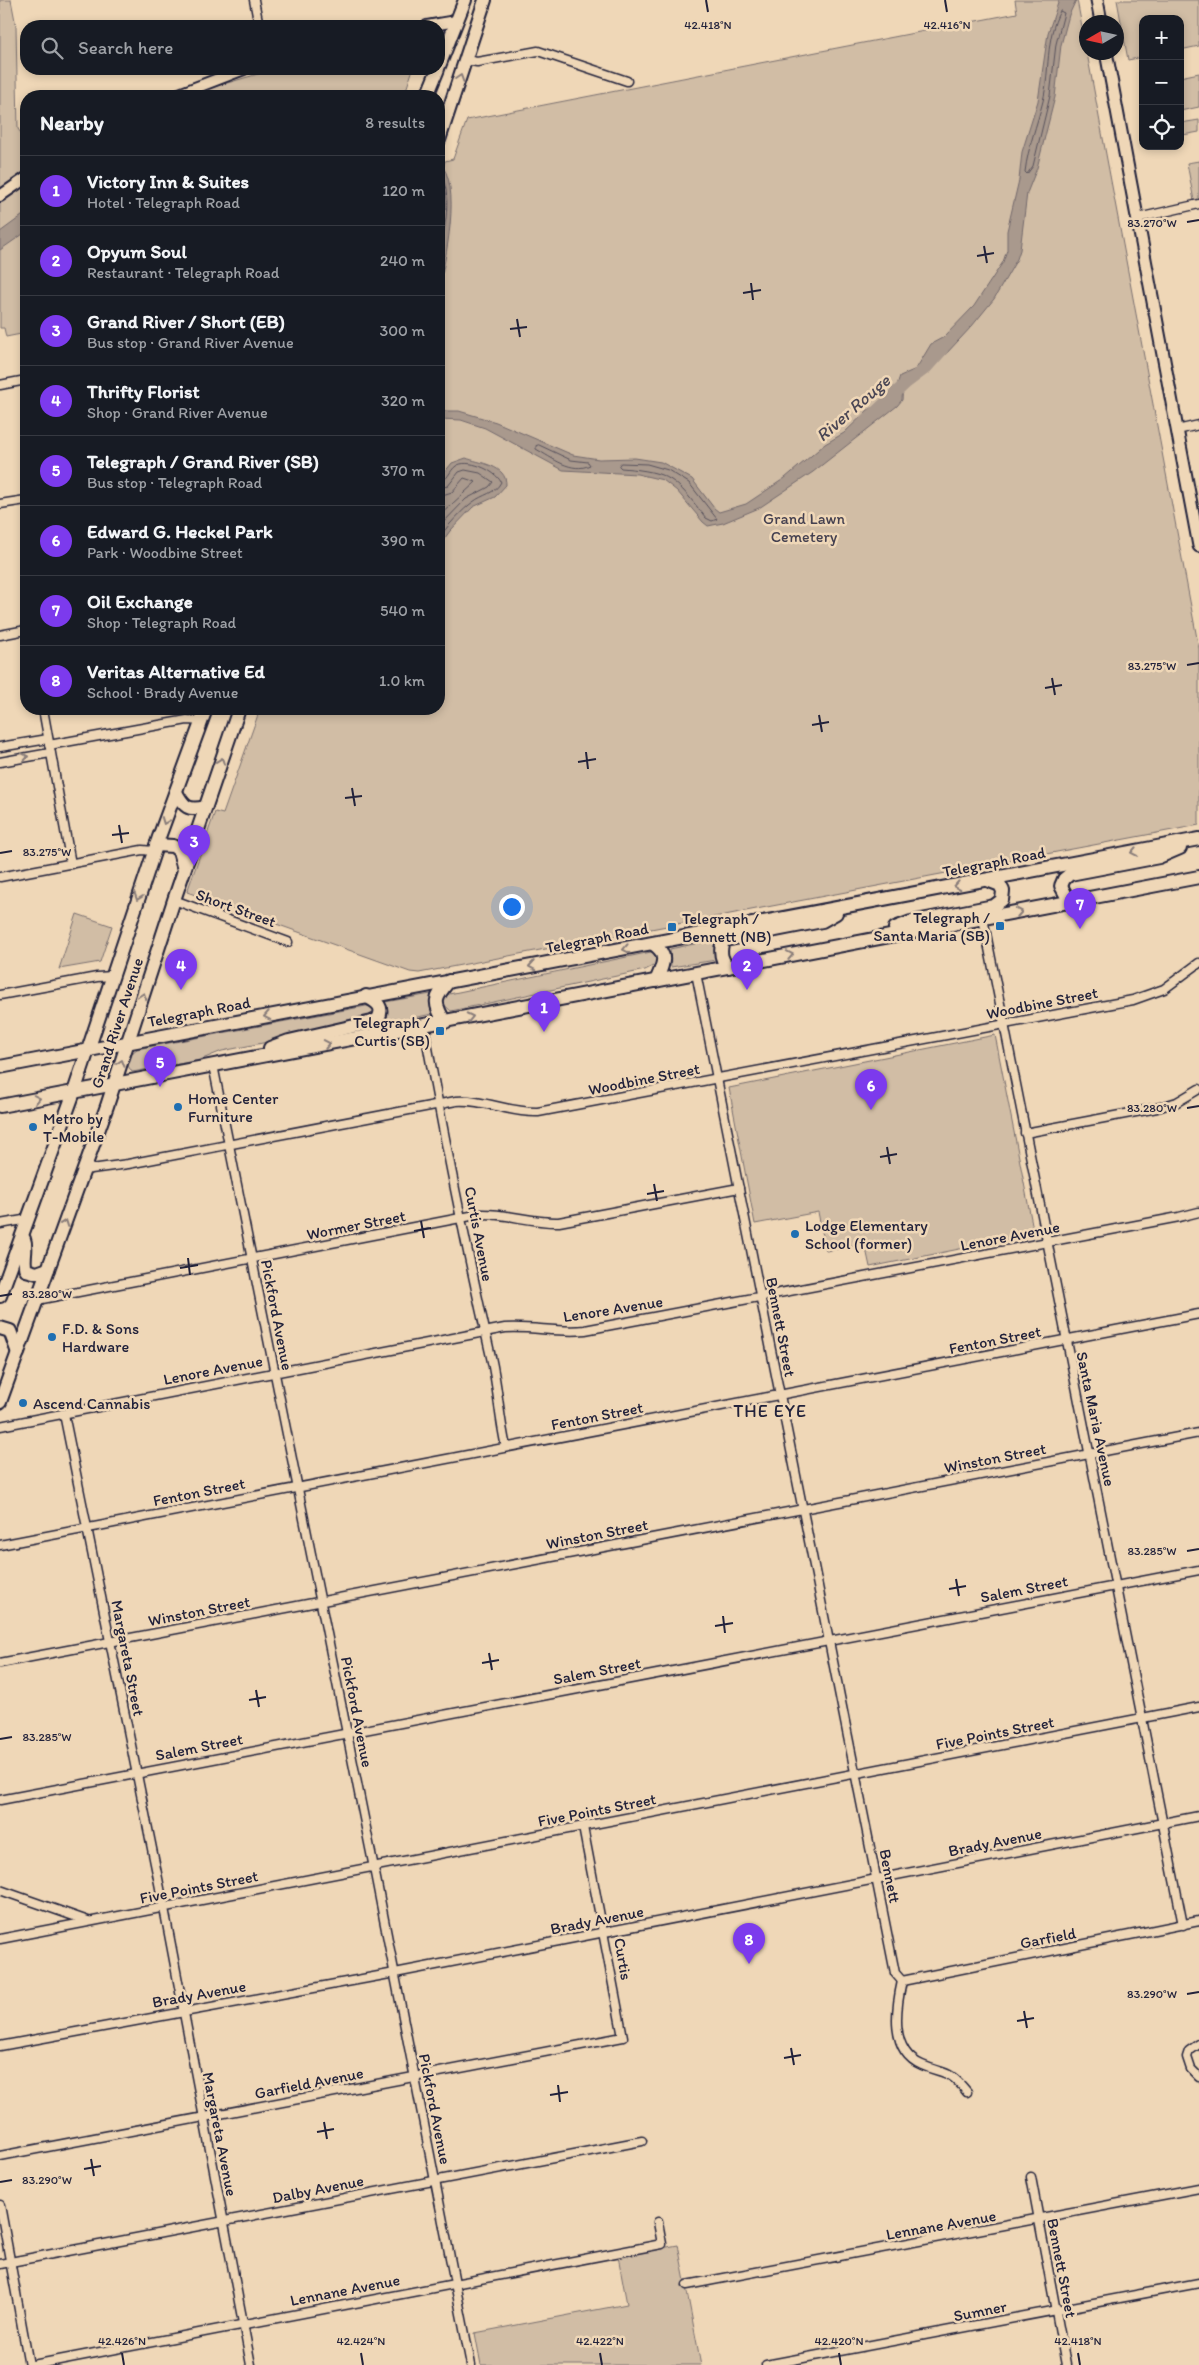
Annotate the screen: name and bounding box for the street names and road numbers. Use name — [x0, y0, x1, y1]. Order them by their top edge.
street label: Telegraph Road — [941, 843, 1047, 881]
street label: Short Street — [193, 885, 279, 931]
street label: Telegraph Road — [544, 919, 650, 957]
street label: Grand River Avenue — [87, 955, 147, 1091]
street label: Woodbine Street — [985, 983, 1099, 1023]
street label: Telegraph Road — [146, 993, 252, 1031]
street label: Woodbine Street — [587, 1059, 701, 1099]
street label: Curtis Avenue — [460, 1185, 498, 1283]
street label: Wormer Street — [305, 1206, 407, 1244]
street label: Lenore Avenue — [959, 1217, 1062, 1255]
street label: Pickford Avenue — [257, 1258, 297, 1372]
street label: Bennett Street — [762, 1276, 800, 1378]
street label: Lenore Avenue — [562, 1292, 665, 1326]
street label: Fenton Street — [947, 1322, 1043, 1358]
street label: Santa Maria Avenue — [1072, 1350, 1120, 1488]
street label: Lenore Avenue — [162, 1351, 265, 1389]
street label: Fenton Street — [549, 1398, 645, 1434]
street label: Winston Street — [942, 1439, 1048, 1477]
street label: Fenton Street — [151, 1474, 247, 1510]
street label: Winston Street — [544, 1515, 650, 1553]
street label: Salem Street — [979, 1571, 1069, 1607]
street label: Winston Street — [146, 1592, 252, 1630]
street label: Margareta Street — [107, 1598, 149, 1718]
street label: Salem Street — [552, 1653, 642, 1689]
street label: Pickford Avenue — [337, 1655, 377, 1769]
street label: Five Points Street — [934, 1712, 1056, 1754]
street label: Salem Street — [154, 1729, 244, 1765]
street label: Five Points Street — [536, 1789, 658, 1831]
street label: Brady Avenue — [947, 1824, 1043, 1860]
street label: Bennett — [875, 1847, 905, 1905]
street label: Five Points Street — [138, 1866, 260, 1908]
street label: Brady Avenue — [549, 1902, 645, 1938]
street label: Garfield — [1018, 1923, 1078, 1953]
street label: Curtis — [610, 1936, 636, 1982]
street label: Brady Avenue — [151, 1976, 247, 2012]
street label: Pickford Avenue — [415, 2052, 455, 2166]
street label: Garfield Avenue — [253, 2063, 365, 2103]
street label: Margareta Avenue — [199, 2070, 241, 2198]
street label: Dalby Avenue — [271, 2171, 366, 2207]
street label: Lennane Avenue — [884, 2206, 998, 2244]
street label: Bennett Street — [1043, 2217, 1081, 2319]
street label: Lennane Avenue — [288, 2270, 402, 2310]
street label: Sumner — [952, 2296, 1009, 2325]

